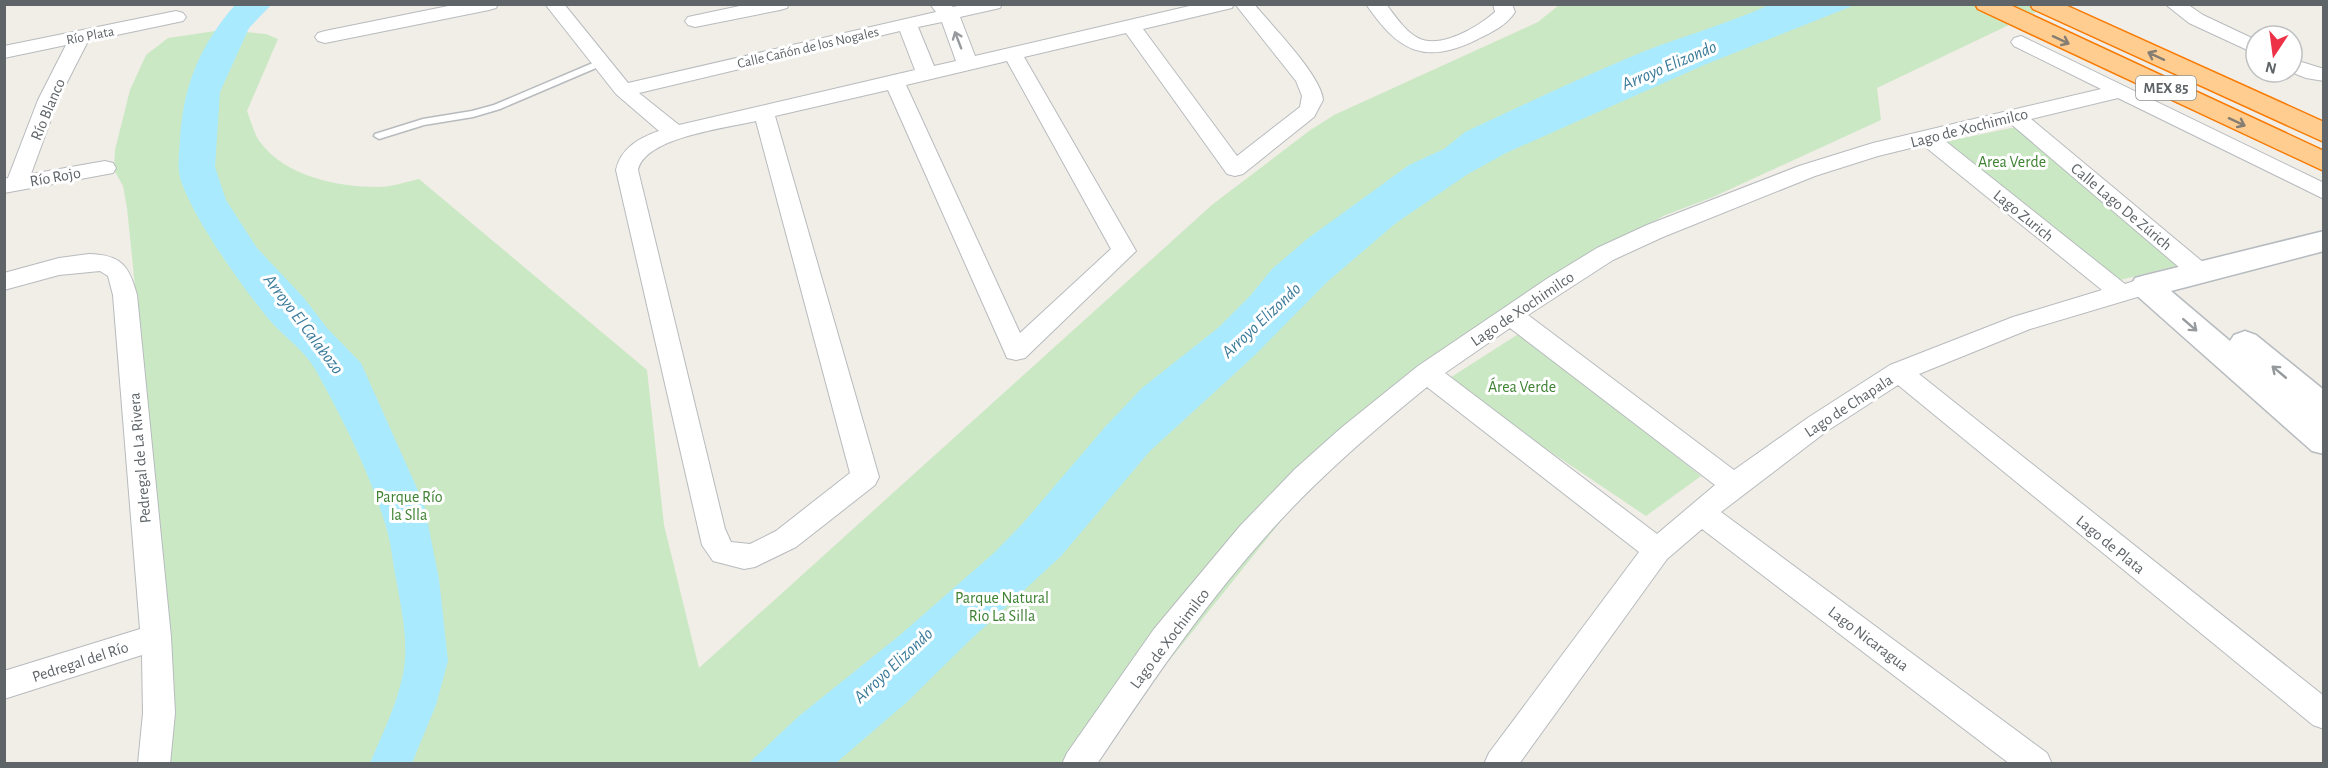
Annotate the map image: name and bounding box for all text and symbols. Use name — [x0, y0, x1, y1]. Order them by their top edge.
street label: Río Plata — [65, 24, 116, 47]
north arrow — [2244, 24, 2304, 84]
street label: Calle Cañón de los Nogales — [736, 25, 880, 71]
one-way arrow — [952, 31, 963, 49]
one-way arrow — [2051, 34, 2069, 46]
water label: Arroyo Elizondo — [1618, 38, 1719, 94]
one-way arrow — [2147, 50, 2165, 62]
text: N — [2264, 59, 2278, 77]
street label: Río Blanco — [28, 76, 68, 143]
road number: MEX 85 — [2136, 76, 2196, 100]
street label: Lago de Xochimilco — [1909, 106, 2030, 150]
one-way arrow — [2228, 117, 2246, 128]
park label: Area Verde — [1978, 154, 2046, 170]
street label: Calle Lago De Zúrich — [2068, 160, 2175, 253]
street label: Río Rojo — [28, 165, 82, 190]
street label: Lago Zurich — [1990, 187, 2056, 245]
street label: Lago de Xochimilco — [1468, 268, 1577, 349]
water label: Arroyo El Calabozo — [259, 270, 346, 378]
water label: Arroyo Elizondo — [1218, 280, 1305, 362]
one-way arrow — [2182, 318, 2197, 332]
one-way arrow — [2271, 365, 2287, 378]
street label: Lago de Chapala — [1802, 371, 1895, 440]
park label: Área Verde — [1488, 377, 1556, 395]
street label: Pedregal de La Rivera — [126, 392, 154, 524]
park label: Parque Río la Slla — [375, 489, 443, 523]
street label: Lago de Plata — [2073, 513, 2148, 577]
street label: Lago de Xochimilco — [1127, 586, 1213, 692]
park label: Parque Natural Rio La Silla — [955, 590, 1049, 624]
street label: Lago Nicaragua — [1825, 603, 1912, 674]
water label: Arroyo Elizondo — [850, 625, 937, 707]
street label: Pedregal del Río — [30, 639, 131, 685]

